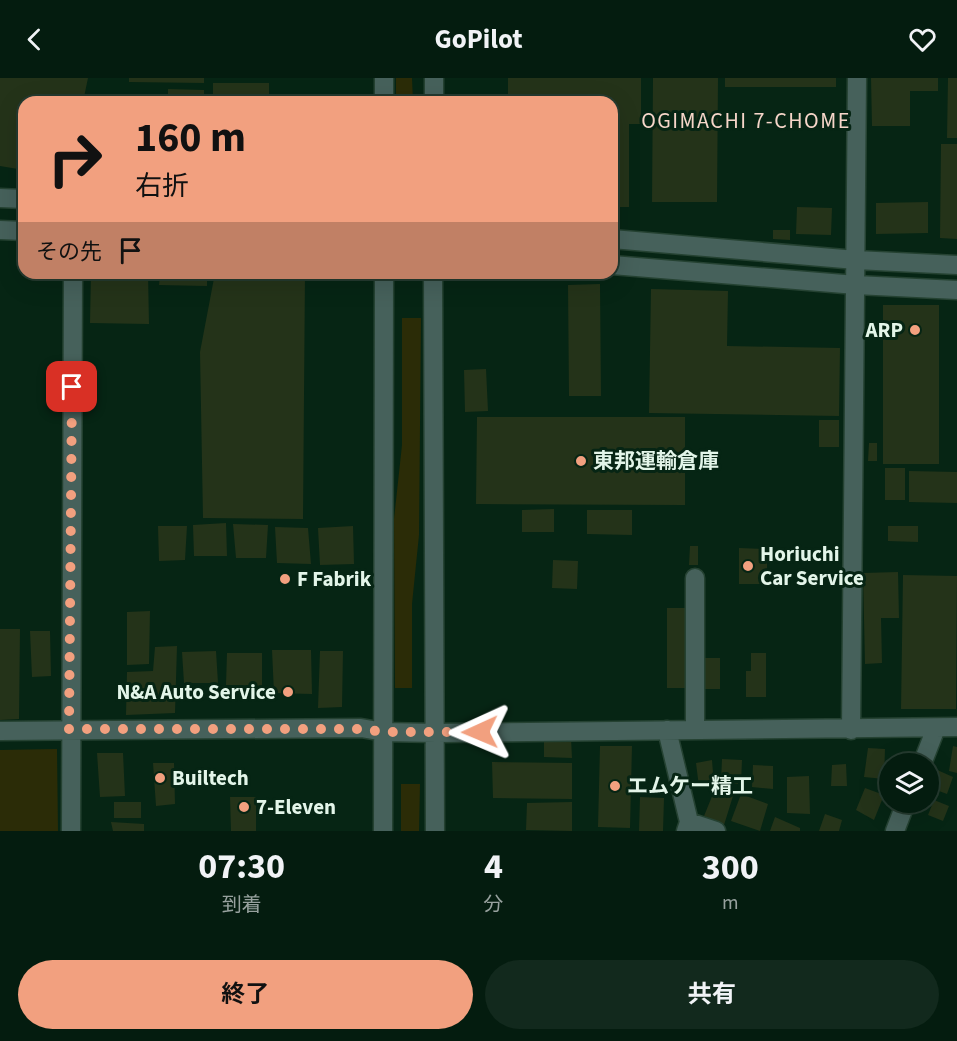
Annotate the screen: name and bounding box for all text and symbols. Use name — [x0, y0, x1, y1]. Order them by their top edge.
text: GoPilot — [434, 20, 523, 59]
icon: back — [18, 23, 51, 56]
icon: heart — [906, 23, 939, 56]
district label: OGIMACHI 7-CHOME — [641, 105, 851, 137]
text: 160 m — [135, 108, 246, 168]
icon: right — [36, 120, 114, 198]
text: 右折 — [135, 167, 189, 206]
icon: arrive — [114, 234, 147, 267]
text: その先 — [36, 236, 102, 268]
place label: ARP — [865, 315, 903, 345]
marker: ARP — [908, 323, 922, 337]
pin — [46, 361, 97, 412]
icon: arrive — [55, 370, 88, 403]
place label: 東邦運輸倉庫 — [593, 446, 719, 476]
marker: 東邦運輸倉庫 — [574, 454, 588, 468]
place label: Horiuchi Car Service — [760, 539, 864, 593]
marker: Horiuchi Car Service — [741, 559, 755, 573]
place label: F Fabrik — [297, 564, 372, 594]
marker: F Fabrik — [278, 572, 292, 586]
place label: N&A Auto Service — [116, 677, 276, 707]
marker: N&A Auto Service — [281, 685, 295, 699]
position arrow — [448, 700, 512, 764]
map controls — [879, 753, 939, 813]
button: layers — [879, 753, 939, 813]
place label: Builtech — [172, 763, 249, 793]
marker: Builtech — [153, 771, 167, 785]
place label: エムケー精工 — [627, 771, 753, 801]
marker: エムケー精工 — [608, 779, 622, 793]
place label: 7-Eleven — [256, 792, 336, 822]
marker: 7-Eleven — [237, 800, 251, 814]
text: 07:30 — [198, 841, 285, 892]
text: 4 — [484, 841, 503, 892]
text: 300 — [702, 842, 759, 893]
text: m — [722, 889, 739, 917]
text: 到着 — [222, 891, 262, 919]
text: 分 — [483, 891, 503, 919]
button: 終了 — [18, 960, 473, 1029]
button: 共有 — [485, 960, 939, 1029]

